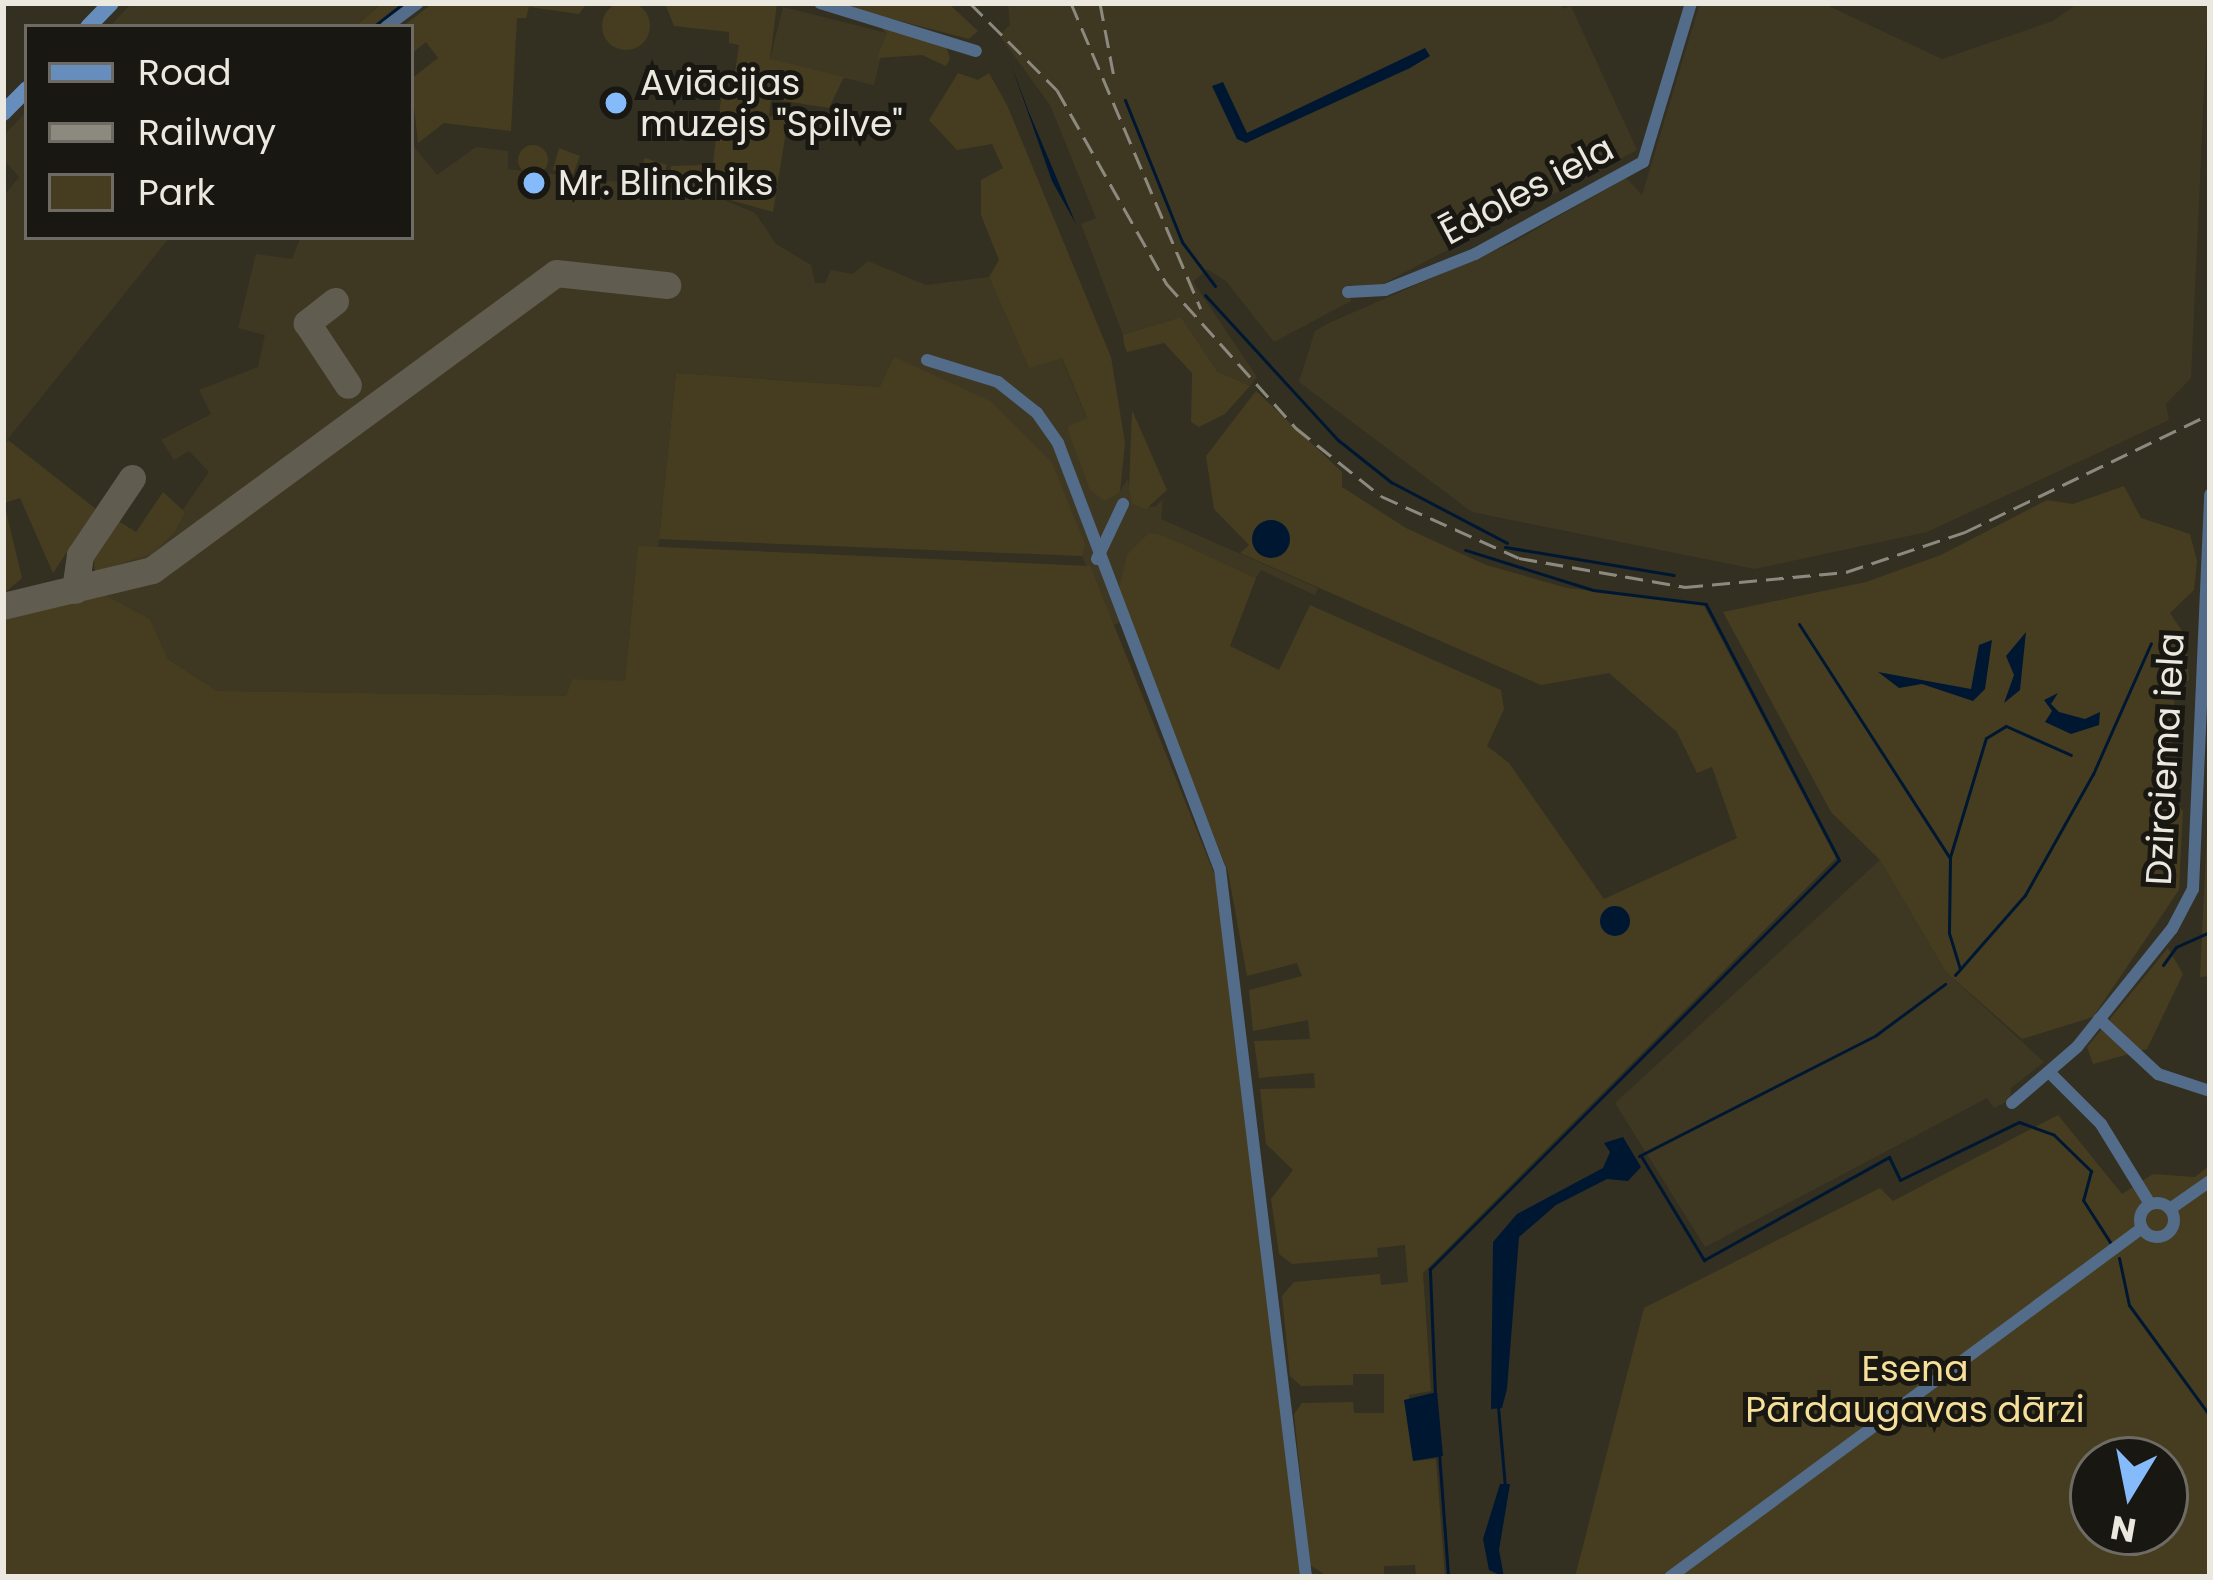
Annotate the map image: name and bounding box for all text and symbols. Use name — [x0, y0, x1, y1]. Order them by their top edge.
legend — [24, 24, 414, 240]
text: Road — [138, 47, 232, 98]
place label: Aviācijas muzejs "Spilve" — [640, 60, 903, 145]
marker: Aviācijas muzejs "Spilve" — [603, 90, 629, 116]
text: Railway — [138, 107, 276, 158]
street label: Ēdoles iela — [1433, 126, 1621, 254]
place label: Mr. Blinchiks — [558, 161, 773, 205]
text: Park — [138, 167, 215, 218]
marker: Mr. Blinchiks — [521, 170, 547, 196]
street label: Dzirciema iela — [2137, 632, 2193, 886]
park label: Esena Pārdaugavas dārzi — [1745, 1346, 2085, 1431]
north arrow — [2069, 1436, 2189, 1556]
text: N — [2107, 1504, 2139, 1554]

